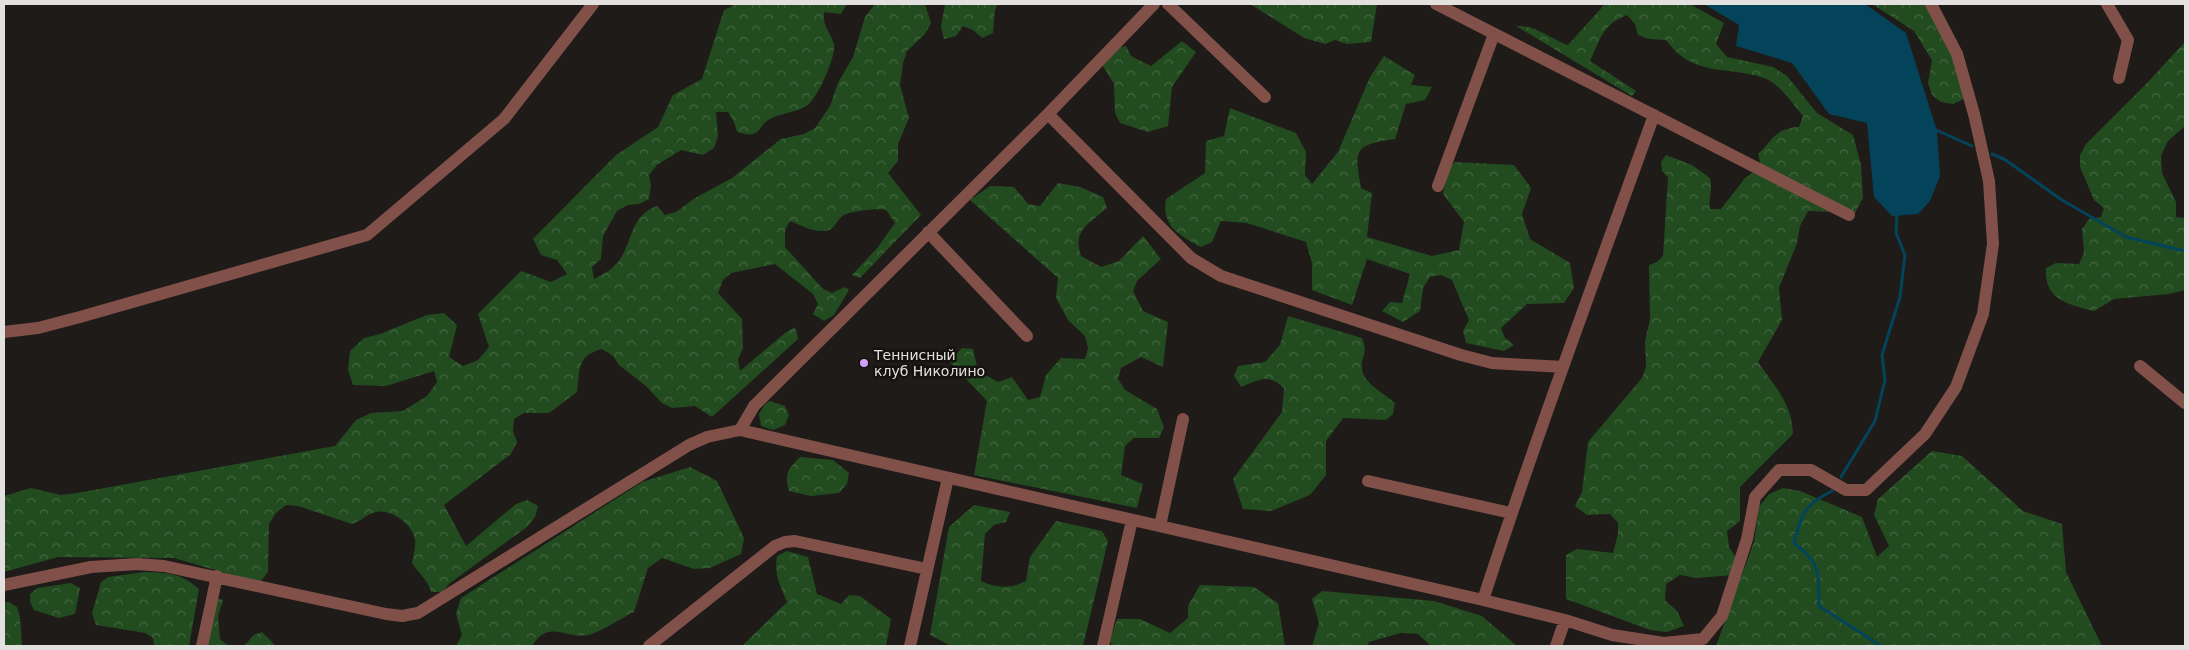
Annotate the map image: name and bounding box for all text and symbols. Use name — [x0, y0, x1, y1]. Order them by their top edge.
place label: Теннисный клуб Николино — [873, 347, 985, 379]
marker: Теннисный клуб Николино — [858, 357, 870, 369]

